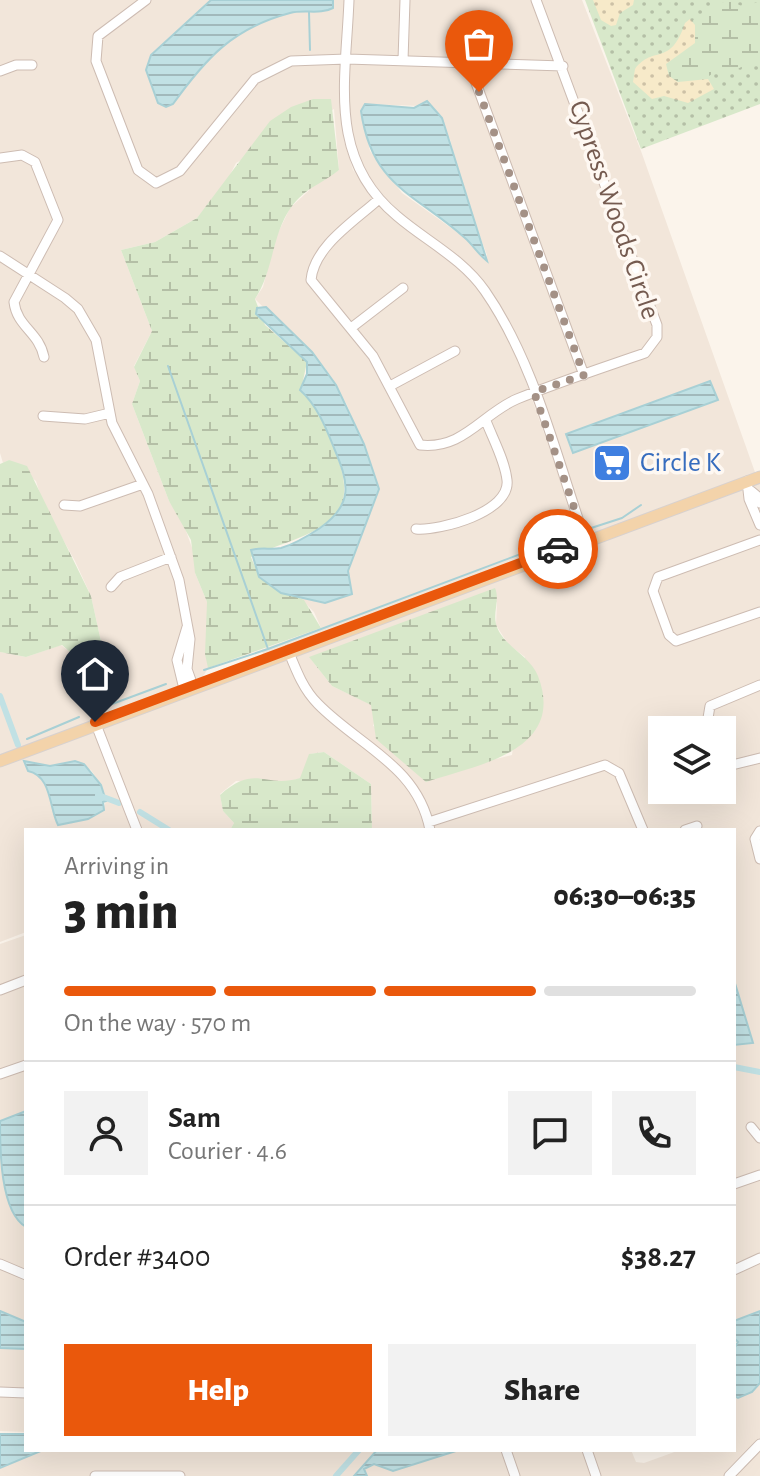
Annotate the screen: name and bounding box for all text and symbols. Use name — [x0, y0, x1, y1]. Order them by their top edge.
pin — [445, 10, 513, 92]
icon: bag — [457, 22, 501, 66]
street label: Cypress Woods Circle — [563, 97, 665, 323]
supermarket icon: Circle K — [591, 442, 633, 484]
place label: Circle K — [640, 449, 722, 477]
courier — [518, 509, 598, 589]
icon: car — [536, 527, 580, 571]
pin — [61, 640, 129, 722]
icon: home — [73, 652, 117, 696]
map controls — [648, 716, 736, 804]
button: layers — [648, 716, 736, 804]
text: Arriving in — [64, 853, 169, 879]
text: 06:30–06:35 — [553, 881, 696, 911]
text: 3 min — [64, 886, 178, 938]
text: On the way · 570 m — [64, 1010, 251, 1036]
button: person — [64, 1091, 148, 1175]
button: chat — [508, 1091, 592, 1175]
button: phone — [612, 1091, 696, 1175]
text: Sam — [168, 1103, 221, 1133]
text: Courier · 4.6 — [168, 1138, 287, 1164]
text: Order #3400 — [64, 1242, 211, 1272]
text: $38.27 — [621, 1242, 696, 1272]
button: Help — [64, 1344, 372, 1436]
button: Share — [388, 1344, 696, 1436]

